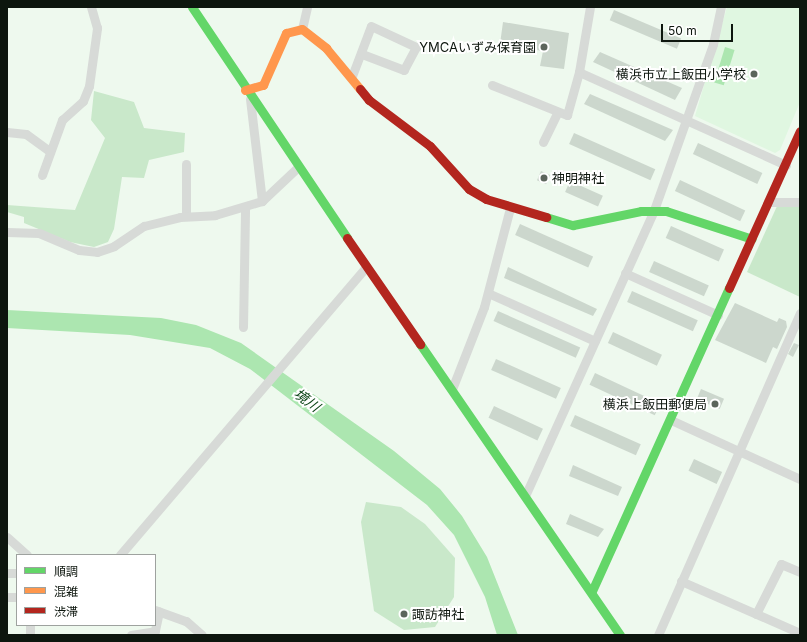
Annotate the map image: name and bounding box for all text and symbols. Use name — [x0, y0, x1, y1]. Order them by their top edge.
scale bar — [663, 16, 735, 42]
text: 50 m — [668, 23, 697, 38]
place label: YMCAいずみ保育園 — [419, 39, 536, 55]
marker: YMCAいずみ保育園 — [539, 42, 549, 52]
place label: 横浜市立上飯田小学校 — [616, 66, 746, 82]
marker: 横浜市立上飯田小学校 — [749, 69, 759, 79]
place label: 神明神社 — [552, 170, 604, 186]
marker: 神明神社 — [539, 173, 549, 183]
water label: 境川 — [291, 385, 323, 415]
place label: 横浜上飯田郵便局 — [603, 396, 707, 412]
marker: 横浜上飯田郵便局 — [710, 399, 720, 409]
legend — [16, 554, 156, 626]
text: 順調 — [54, 564, 78, 579]
text: 混雑 — [54, 584, 78, 599]
text: 渋滞 — [54, 604, 78, 619]
place label: 諏訪神社 — [412, 606, 464, 622]
marker: 諏訪神社 — [399, 609, 409, 619]

